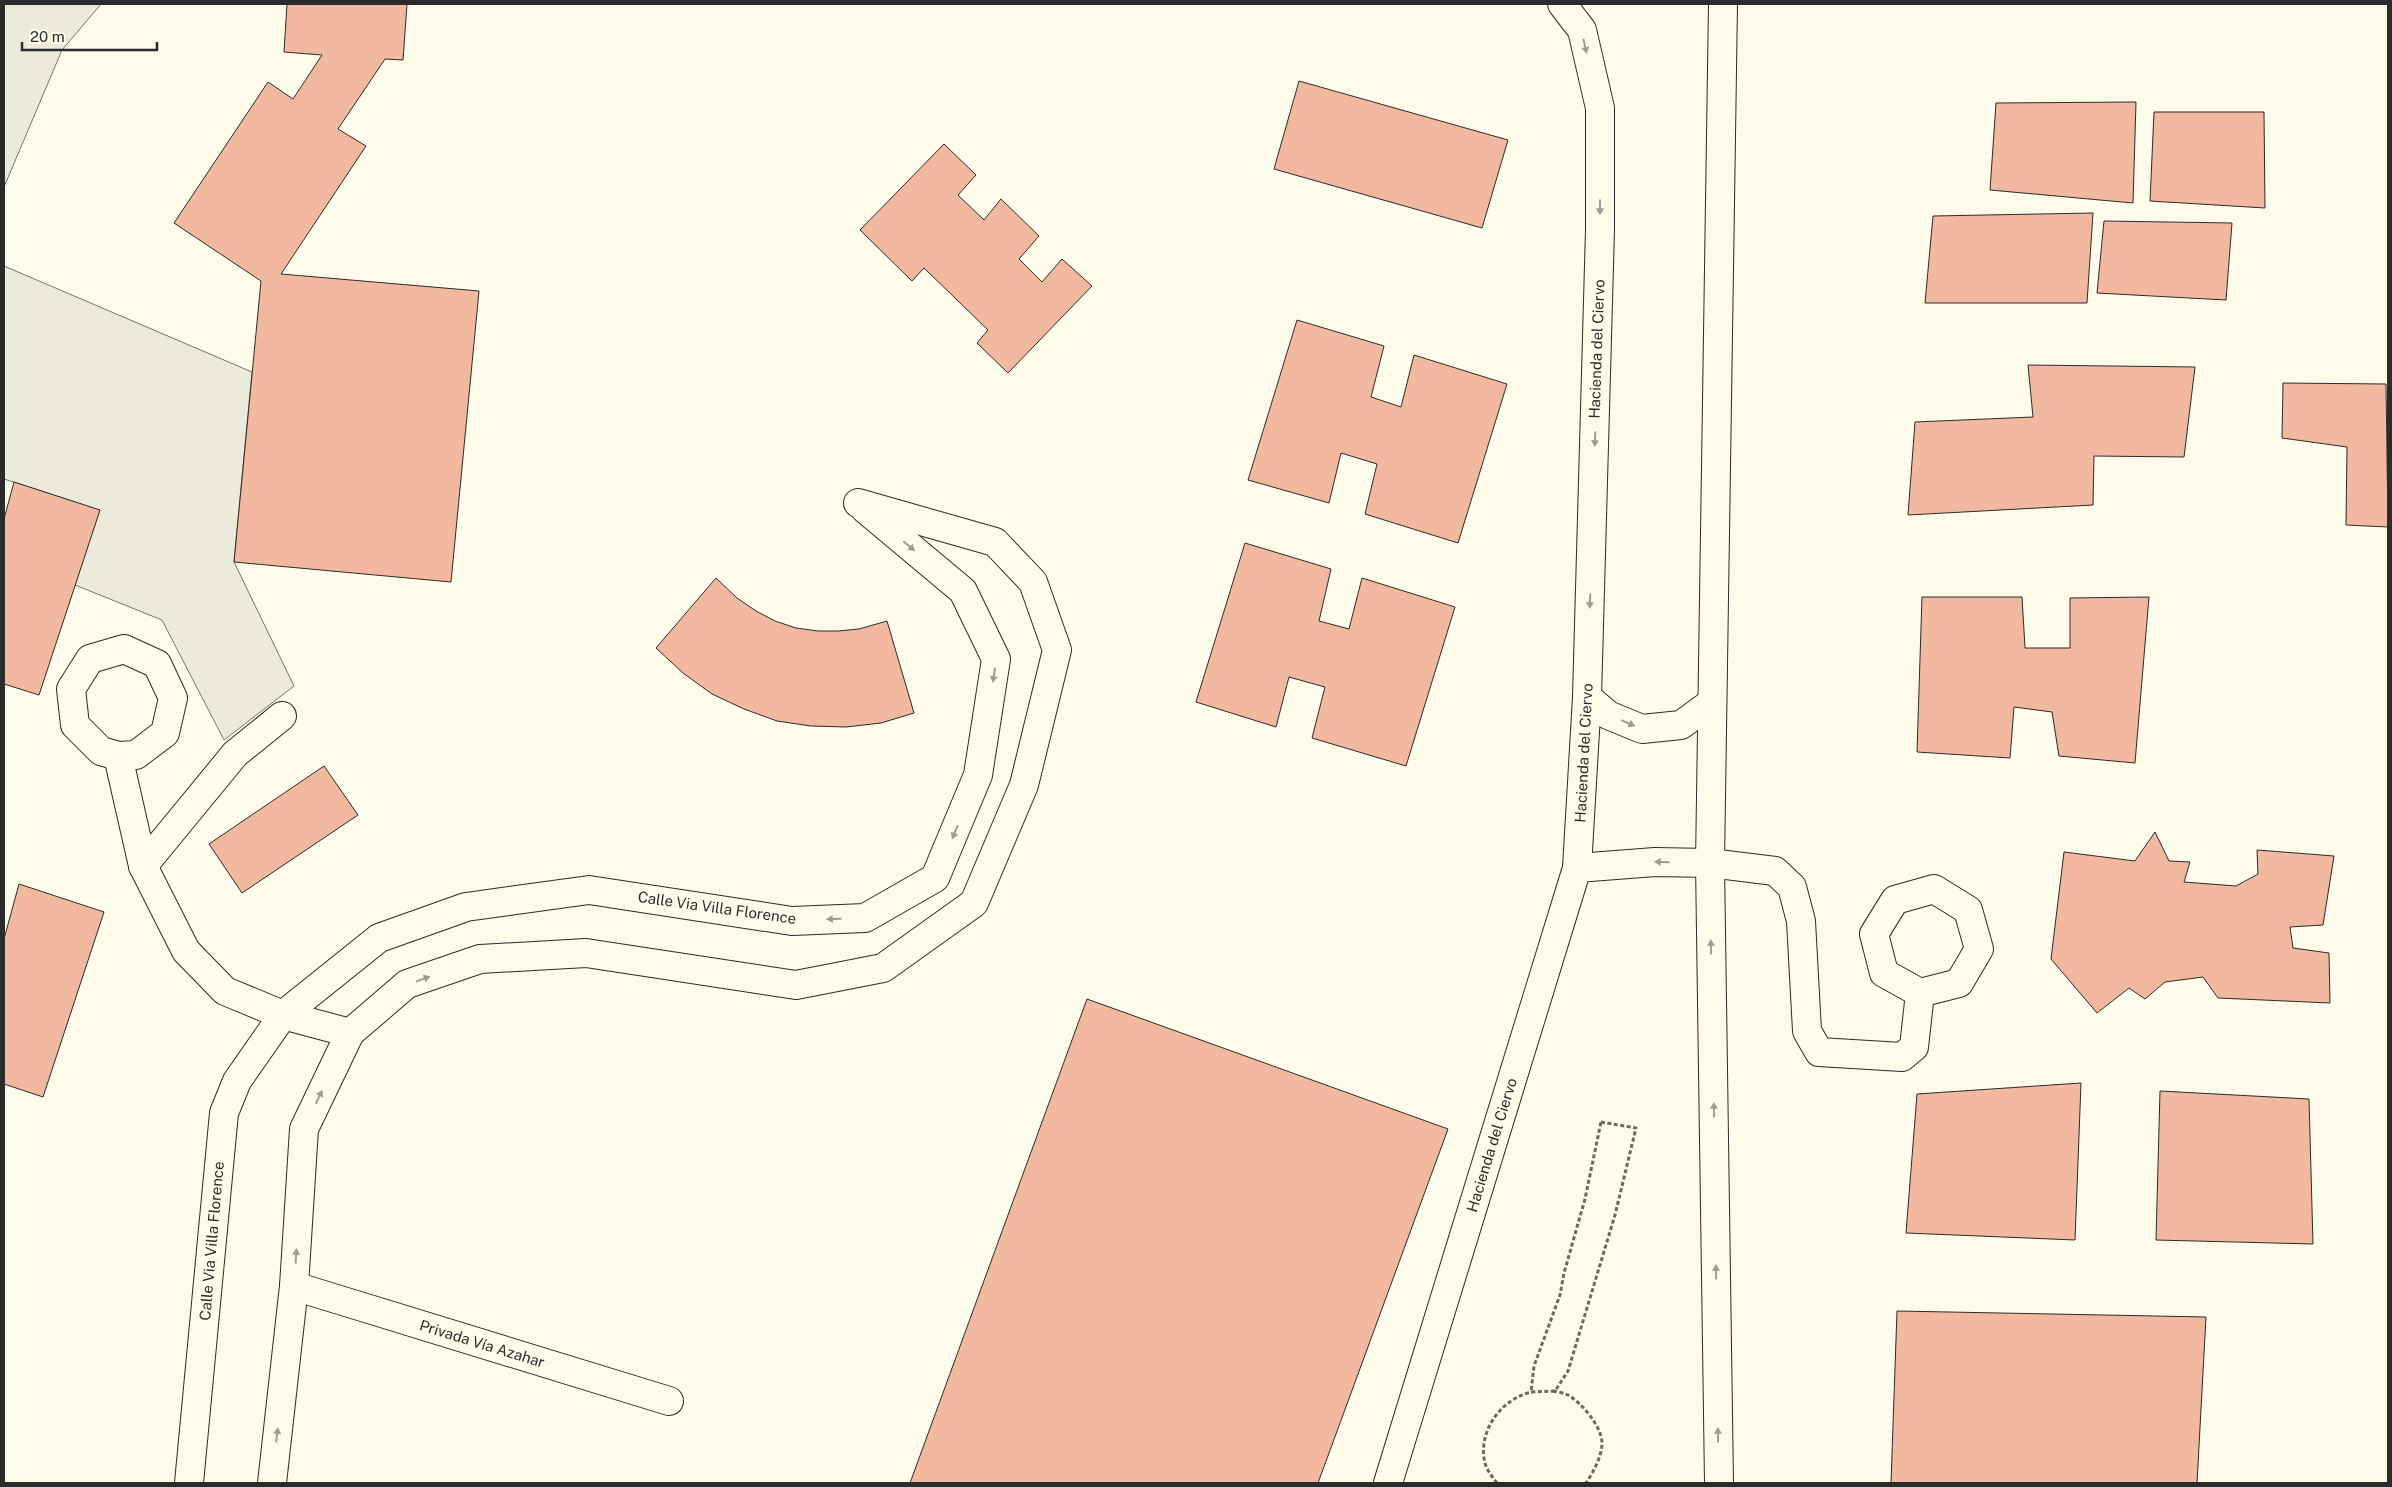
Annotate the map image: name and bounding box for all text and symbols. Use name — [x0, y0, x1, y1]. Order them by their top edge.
scale bar — [22, 20, 158, 52]
text: 20 m — [30, 28, 65, 45]
one-way arrow — [1581, 38, 1589, 53]
one-way arrow — [1596, 199, 1604, 215]
street label: Hacienda del Ciervo — [1586, 279, 1607, 419]
one-way arrow — [1590, 431, 1598, 447]
one-way arrow — [902, 540, 915, 551]
one-way arrow — [1586, 594, 1594, 610]
one-way arrow — [989, 667, 997, 683]
street label: Hacienda del Ciervo — [1571, 683, 1596, 823]
one-way arrow — [1621, 719, 1635, 727]
one-way arrow — [950, 825, 958, 839]
one-way arrow — [1653, 858, 1669, 866]
street label: Calle Via Villa Florence — [637, 888, 797, 927]
one-way arrow — [825, 916, 841, 924]
one-way arrow — [1707, 939, 1715, 955]
one-way arrow — [415, 975, 430, 982]
street label: Hacienda del Ciervo — [1463, 1076, 1520, 1214]
one-way arrow — [316, 1090, 324, 1104]
one-way arrow — [1709, 1101, 1717, 1117]
street label: Calle Via Villa Florence — [196, 1161, 227, 1321]
one-way arrow — [293, 1248, 301, 1264]
one-way arrow — [1712, 1264, 1720, 1280]
street label: Privada Vía Azahar — [418, 1316, 547, 1371]
one-way arrow — [1714, 1426, 1722, 1442]
one-way arrow — [273, 1427, 281, 1443]

